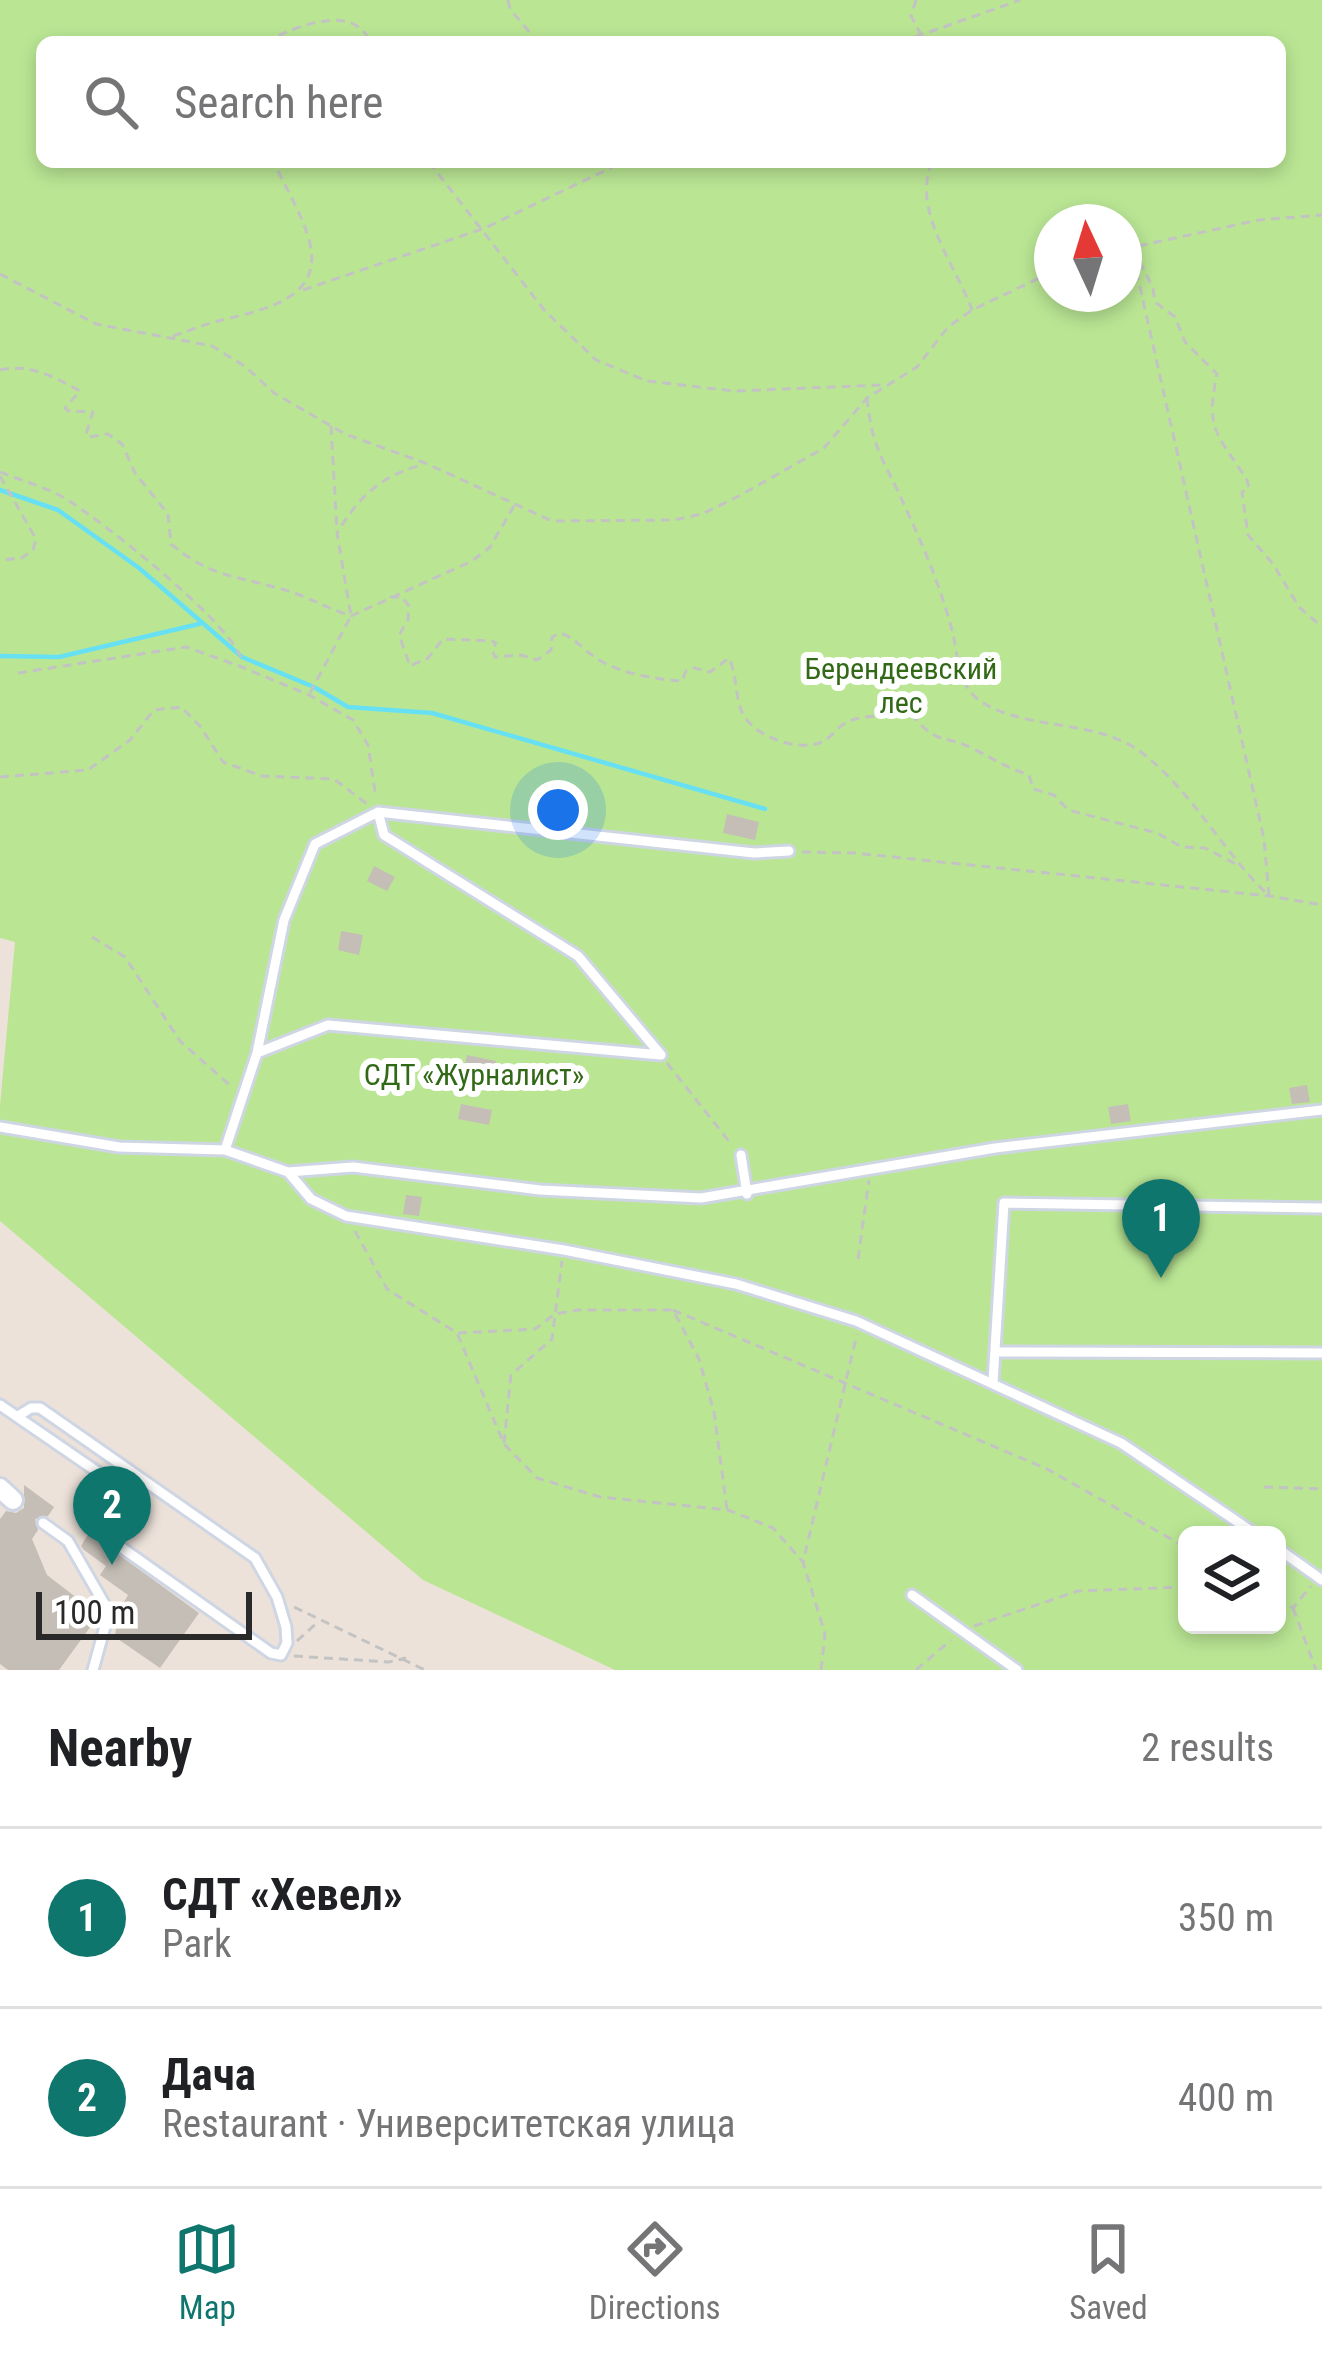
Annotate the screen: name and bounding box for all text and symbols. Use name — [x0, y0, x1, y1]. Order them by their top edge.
search box — [36, 36, 1286, 168]
icon: search — [78, 69, 144, 135]
text: Search here — [174, 76, 383, 129]
north arrow — [1034, 204, 1142, 312]
park label: Берендеевский лес — [805, 651, 997, 720]
your location — [528, 780, 588, 840]
park label: СДТ «Журналист» — [364, 1057, 584, 1092]
pin: 1 — [1122, 1179, 1200, 1278]
pin: 2 — [73, 1466, 151, 1565]
map controls — [1178, 1526, 1286, 1634]
button: layers — [1178, 1526, 1286, 1634]
scale bar — [36, 1586, 252, 1639]
text: 100 m — [54, 1593, 135, 1632]
text: Nearby — [48, 1719, 192, 1778]
text: 2 results — [1141, 1725, 1274, 1771]
text: СДТ «Хевел» — [162, 1868, 403, 1921]
text: 1 — [77, 1895, 97, 1941]
text: 350 m — [1178, 1895, 1274, 1941]
text: Park — [162, 1921, 232, 1967]
text: Дача — [162, 2048, 256, 2101]
text: 2 — [77, 2075, 97, 2121]
text: 400 m — [1178, 2075, 1274, 2121]
text: Restaurant · Университетская улица — [162, 2101, 735, 2147]
tab: Map — [174, 2216, 240, 2327]
tab: Directions — [589, 2216, 721, 2327]
tab: Saved — [1069, 2216, 1148, 2327]

